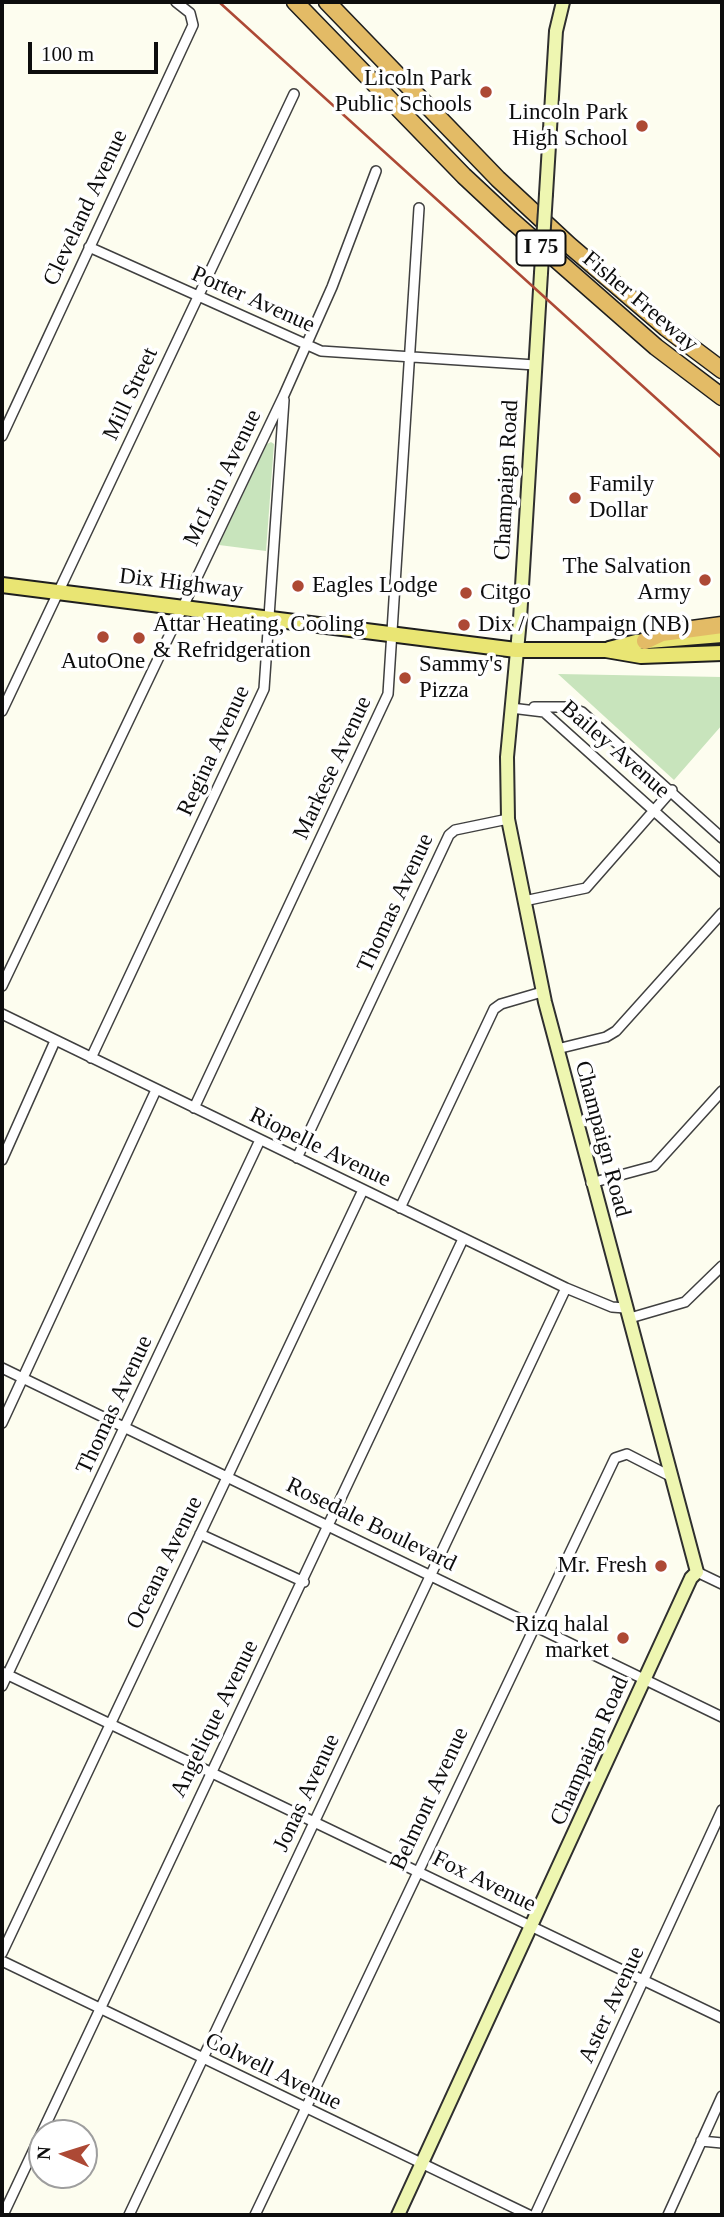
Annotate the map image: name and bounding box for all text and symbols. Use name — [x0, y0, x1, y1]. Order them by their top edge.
scale bar — [32, 28, 161, 72]
text: 100 m — [41, 42, 94, 66]
place label: Licoln Park Public Schools — [335, 65, 472, 119]
marker: Licoln Park Public Schools — [478, 84, 494, 100]
place label: Lincoln Park High School — [509, 99, 628, 153]
marker: Lincoln Park High School — [634, 118, 650, 134]
street label: Cleveland Avenue — [38, 126, 134, 290]
road number: I 75 — [516, 230, 566, 266]
street label: Fisher Freeway — [577, 246, 703, 358]
street label: Porter Avenue — [187, 261, 319, 339]
street label: Mill Street — [98, 343, 164, 445]
street label: Champaign Road — [489, 399, 525, 561]
street label: McLain Avenue — [178, 405, 268, 551]
place label: Family Dollar — [589, 471, 654, 525]
marker: Family Dollar — [567, 490, 583, 506]
place label: The Salvation Army — [563, 553, 691, 607]
street label: Dix Highway — [117, 563, 245, 605]
place label: Eagles Lodge — [312, 572, 438, 600]
marker: The Salvation Army — [697, 572, 713, 588]
marker: Eagles Lodge — [290, 578, 306, 594]
place label: Citgo — [480, 579, 531, 607]
marker: Citgo — [458, 585, 474, 601]
place label: Attar Heating, Cooling & Refridgeration — [153, 611, 364, 665]
place label: Dix / Champaign (NB) — [478, 611, 689, 639]
marker: Dix / Champaign (NB) — [456, 617, 472, 633]
marker: AutoOne — [95, 629, 111, 645]
marker: Attar Heating, Cooling & Refridgeration — [131, 630, 147, 646]
place label: AutoOne — [61, 648, 145, 676]
place label: Sammy's Pizza — [419, 651, 502, 705]
marker: Sammy's Pizza — [397, 670, 413, 686]
street label: Regina Avenue — [172, 681, 256, 821]
street label: Markese Avenue — [288, 692, 378, 844]
street label: Bailey Avenue — [555, 695, 675, 805]
street label: Thomas Avenue — [352, 829, 440, 977]
street label: Champaign Road — [568, 1058, 636, 1220]
street label: Riopelle Avenue — [245, 1102, 395, 1194]
street label: Thomas Avenue — [71, 1331, 159, 1479]
street label: Rosedale Boulevard — [281, 1472, 461, 1578]
street label: Oceana Avenue — [121, 1492, 209, 1634]
place label: Mr. Fresh — [558, 1552, 647, 1580]
marker: Mr. Fresh — [653, 1558, 669, 1574]
place label: Rizq halal market — [515, 1611, 609, 1665]
marker: Rizq halal market — [615, 1630, 631, 1646]
street label: Angelique Avenue — [165, 1636, 265, 1802]
street label: Champaign Road — [545, 1672, 635, 1830]
street label: Belmont Avenue — [385, 1723, 475, 1875]
street label: Jonas Avenue — [268, 1730, 346, 1856]
street label: Fox Avenue — [428, 1845, 540, 1919]
street label: Aster Avenue — [573, 1942, 651, 2068]
street label: Colwell Avenue — [200, 2027, 346, 2117]
north arrow — [28, 2119, 98, 2189]
text: N — [33, 2146, 54, 2160]

